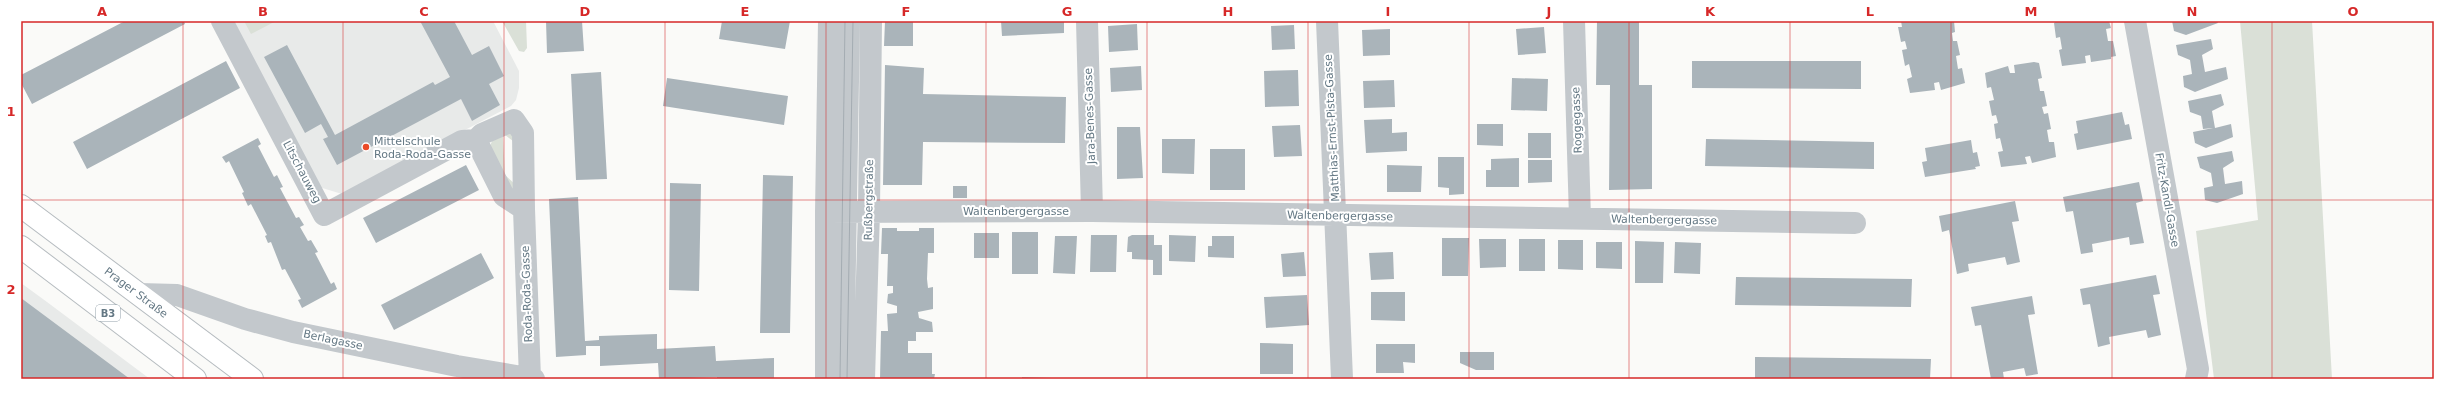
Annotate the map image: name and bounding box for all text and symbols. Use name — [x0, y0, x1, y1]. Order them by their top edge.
text: A — [97, 4, 107, 19]
text: B — [258, 4, 268, 19]
text: C — [419, 4, 429, 19]
text: D — [580, 4, 591, 19]
text: E — [741, 4, 749, 19]
text: F — [902, 4, 910, 19]
text: G — [1062, 4, 1072, 19]
text: H — [1223, 4, 1233, 19]
text: I — [1386, 4, 1390, 19]
text: J — [1546, 4, 1551, 19]
text: K — [1705, 4, 1716, 19]
text: L — [1866, 4, 1874, 19]
text: M — [2025, 4, 2037, 19]
text: N — [2187, 4, 2197, 19]
text: O — [2347, 4, 2359, 19]
street label: Matthias-Ernst-Pista-Gasse — [1322, 54, 1342, 202]
street label: Jara-Benes-Gasse — [1082, 67, 1098, 165]
street label: Roggegasse — [1569, 86, 1585, 153]
text: 1 — [6, 104, 16, 119]
place label: Mittelschule Roda-Roda-Gasse — [374, 135, 471, 161]
street label: Litschauweg — [280, 139, 324, 205]
marker: Mittelschule Roda-Roda-Gasse — [361, 142, 371, 152]
street label: Fritz-Kandl-Gasse — [2152, 152, 2182, 249]
street label: Rußbergstraße — [862, 159, 876, 241]
street label: Waltenbergergasse — [963, 205, 1069, 218]
street label: Waltenbergergasse — [1287, 209, 1393, 223]
street label: Waltenbergergasse — [1611, 213, 1717, 227]
street label: Roda-Roda-Gasse — [519, 245, 535, 343]
street label: Prager Straße — [102, 264, 171, 320]
text: 2 — [6, 282, 16, 297]
road number: B3 — [96, 305, 120, 321]
street label: Berlagasse — [302, 327, 364, 353]

